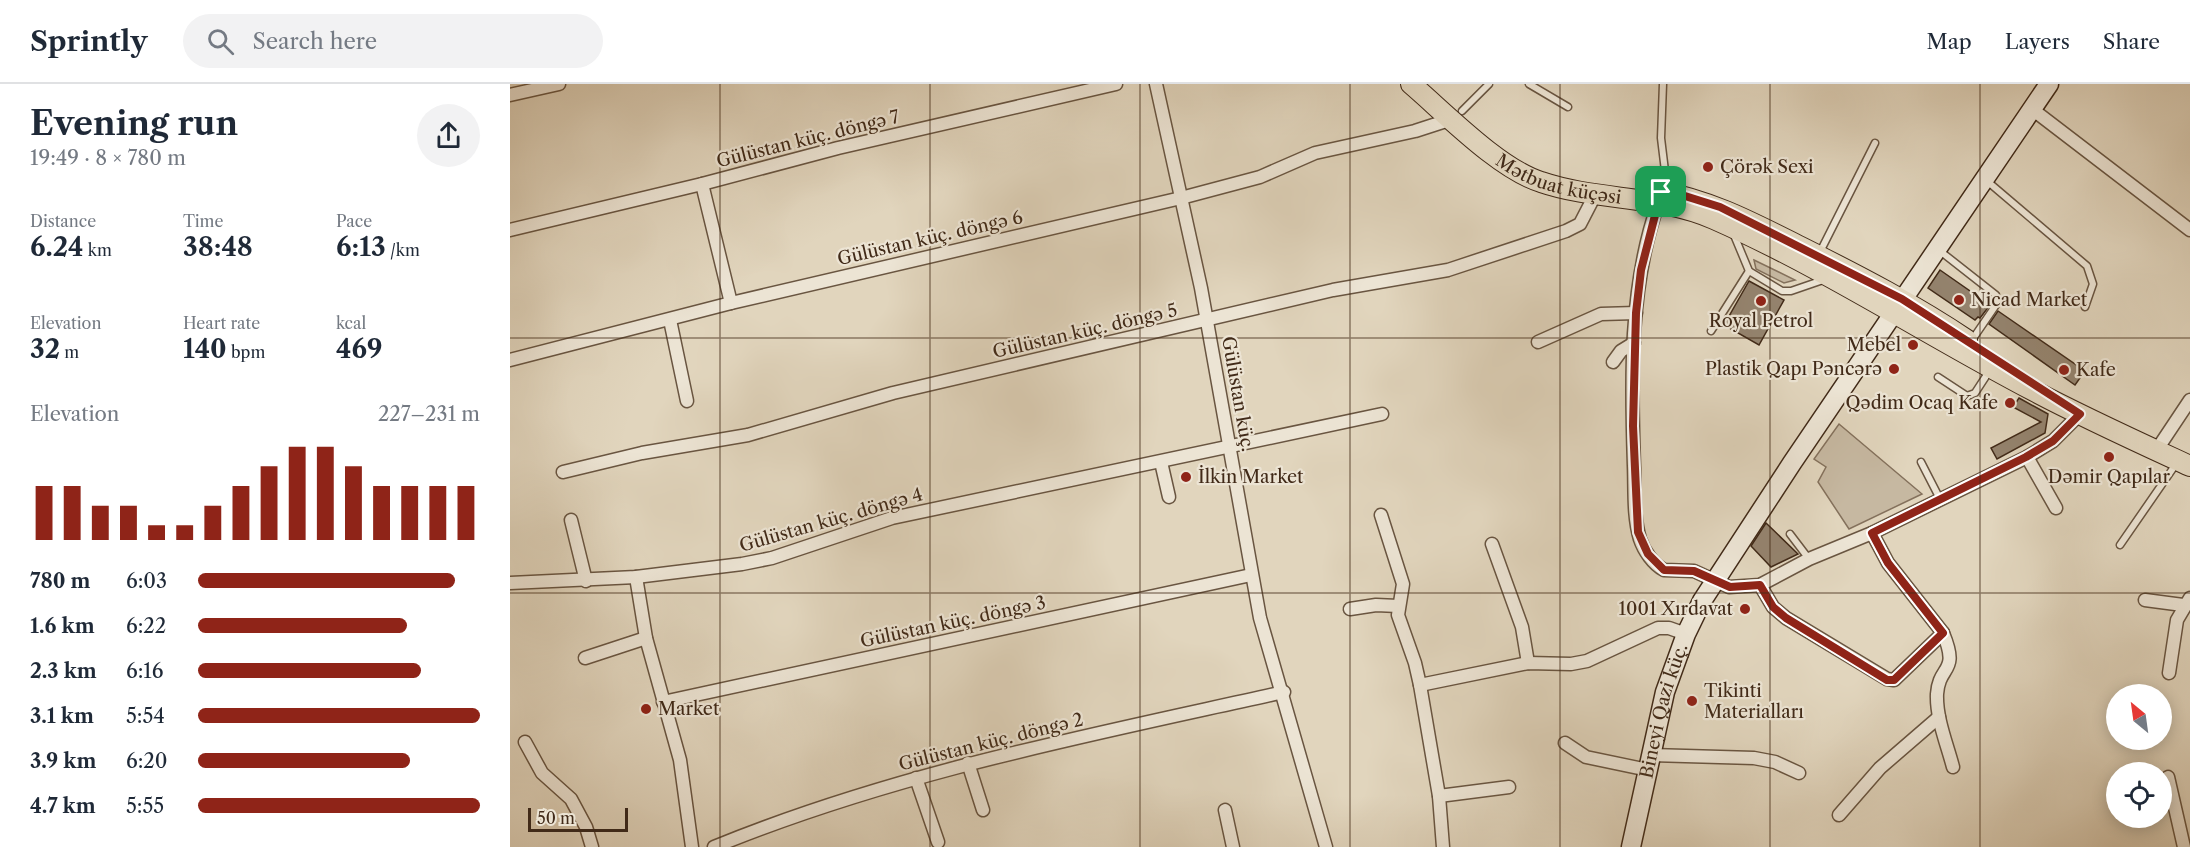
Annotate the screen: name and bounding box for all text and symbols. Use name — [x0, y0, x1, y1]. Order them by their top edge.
search box — [183, 14, 603, 68]
text: Sprintly — [30, 24, 147, 58]
icon: search — [204, 25, 237, 58]
text: Search here — [252, 28, 377, 55]
text: Map — [1927, 29, 1972, 54]
text: Layers — [2005, 29, 2070, 54]
text: Share — [2103, 29, 2160, 54]
text: Evening run — [30, 103, 238, 144]
button: share — [417, 104, 480, 167]
street label: Gülüstan küç. döngə 7 — [714, 106, 902, 172]
text: 19:49 · 8 × 780 m — [30, 146, 186, 170]
street label: Mətbuat küçəsi — [1492, 149, 1623, 209]
place label: Çörək Sexi — [1720, 156, 1814, 178]
marker: Çörək Sexi — [1701, 160, 1715, 174]
pin — [1635, 166, 1686, 217]
icon: arrive — [1644, 175, 1677, 208]
street label: Gülüstan küç. döngə 6 — [835, 206, 1025, 270]
text: Distance — [30, 211, 96, 231]
text: Time — [183, 211, 223, 231]
text: Pace — [336, 211, 372, 231]
text: 6.24 — [30, 231, 84, 263]
text: 38:48 — [183, 231, 253, 263]
text: 6:13 — [336, 231, 386, 263]
text: km — [84, 240, 112, 260]
text: /km — [386, 240, 420, 260]
place label: Nicad Market — [1971, 289, 2088, 311]
marker: Nicad Market — [1952, 293, 1966, 307]
marker: Royal Petrol — [1754, 294, 1768, 308]
street label: Gülüstan küç. döngə 5 — [991, 299, 1179, 363]
place label: Royal Petrol — [1709, 310, 1813, 332]
text: Elevation — [30, 313, 101, 333]
text: Heart rate — [183, 313, 260, 333]
text: kcal — [336, 313, 366, 333]
text: 32 — [30, 333, 60, 365]
text: 140 — [183, 333, 227, 365]
text: 469 — [336, 333, 382, 365]
place label: Mebel — [1847, 334, 1901, 356]
street label: Gülüstan küç. — [1217, 335, 1259, 453]
marker: Mebel — [1906, 338, 1920, 352]
text: m — [60, 342, 79, 362]
text: bpm — [227, 342, 265, 362]
place label: Plastik Qapı Pəncərə — [1705, 358, 1882, 380]
place label: Kafe — [2076, 359, 2116, 381]
marker: Plastik Qapı Pəncərə — [1887, 362, 1901, 376]
marker: Kafe — [2057, 363, 2071, 377]
place label: Qədim Ocaq Kafe — [1846, 392, 1998, 414]
marker: Qədim Ocaq Kafe — [2003, 396, 2017, 410]
text: Elevation — [30, 402, 119, 426]
text: 227–231 m — [378, 402, 480, 426]
marker: Dəmir Qapılar — [2102, 450, 2116, 464]
place label: İlkin Market — [1198, 465, 1304, 488]
place label: Dəmir Qapılar — [2048, 466, 2171, 488]
marker: İlkin Market — [1179, 470, 1193, 484]
street label: Gülüstan küç. döngə 4 — [737, 483, 925, 557]
text: 780 m — [30, 569, 90, 593]
text: 6:03 — [126, 569, 167, 593]
street label: Gülüstan küç. döngə 3 — [858, 592, 1048, 652]
place label: 1001 Xırdavat — [1619, 598, 1734, 620]
marker: 1001 Xırdavat — [1738, 602, 1752, 616]
text: 1.6 km — [30, 614, 95, 638]
text: 6:22 — [126, 614, 166, 638]
street label: Bineyi Qazi küç. — [1635, 641, 1693, 780]
text: 2.3 km — [30, 659, 97, 683]
text: 6:16 — [126, 659, 163, 683]
place label: Tikinti Materialları — [1704, 680, 1804, 723]
north arrow — [2106, 684, 2172, 750]
map controls — [2106, 684, 2172, 828]
marker: Tikinti Materialları — [1685, 694, 1699, 708]
place label: Market — [658, 698, 720, 720]
marker: Market — [639, 702, 653, 716]
text: 3.1 km — [30, 704, 94, 728]
text: 5:54 — [126, 704, 165, 728]
street label: Gülüstan küç. döngə 2 — [896, 708, 1086, 776]
text: 3.9 km — [30, 749, 96, 773]
text: 6:20 — [126, 749, 168, 773]
button: locate — [2106, 762, 2172, 828]
text: 4.7 km — [30, 794, 96, 818]
text: 5:55 — [126, 794, 164, 818]
scale bar — [528, 805, 628, 832]
text: 50 m — [537, 808, 575, 828]

